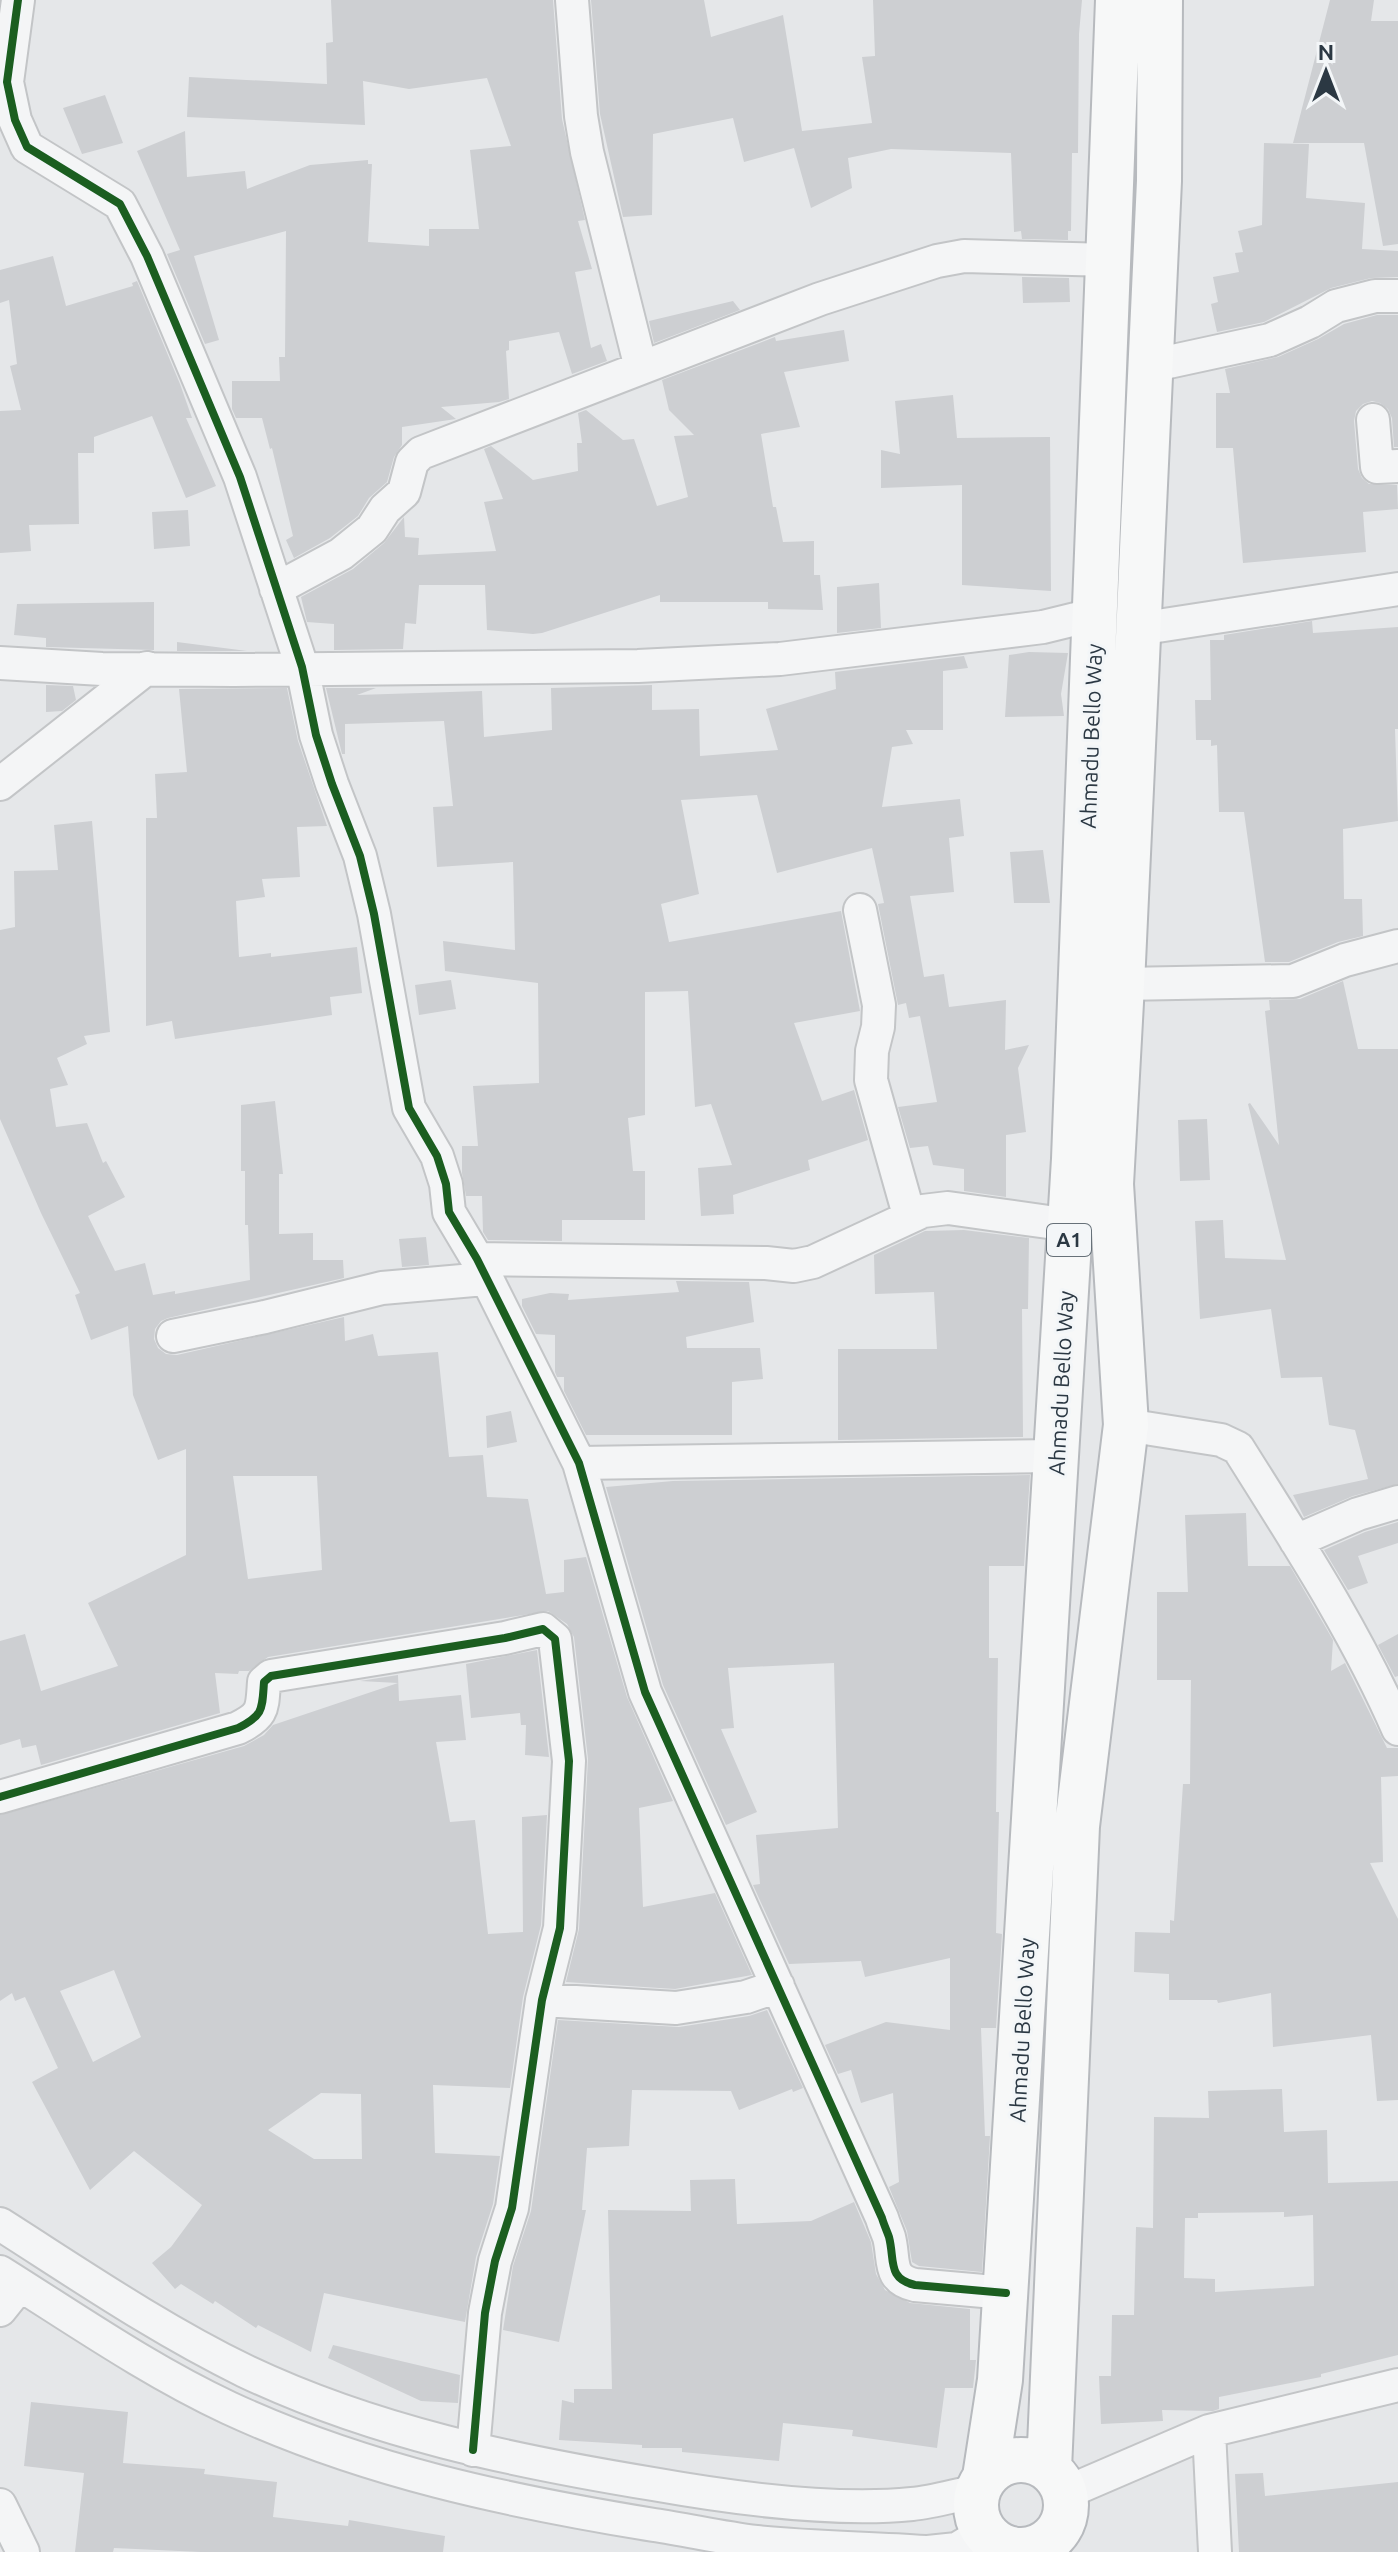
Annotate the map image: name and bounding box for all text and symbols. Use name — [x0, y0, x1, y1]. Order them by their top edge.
north arrow — [1286, 32, 1366, 112]
text: N — [1318, 39, 1334, 64]
street label: Ahmadu Bello Way — [1075, 643, 1106, 829]
road number: A1 — [1047, 1224, 1091, 1256]
street label: Ahmadu Bello Way — [1043, 1290, 1078, 1476]
street label: Ahmadu Bello Way — [1004, 1937, 1039, 2123]

